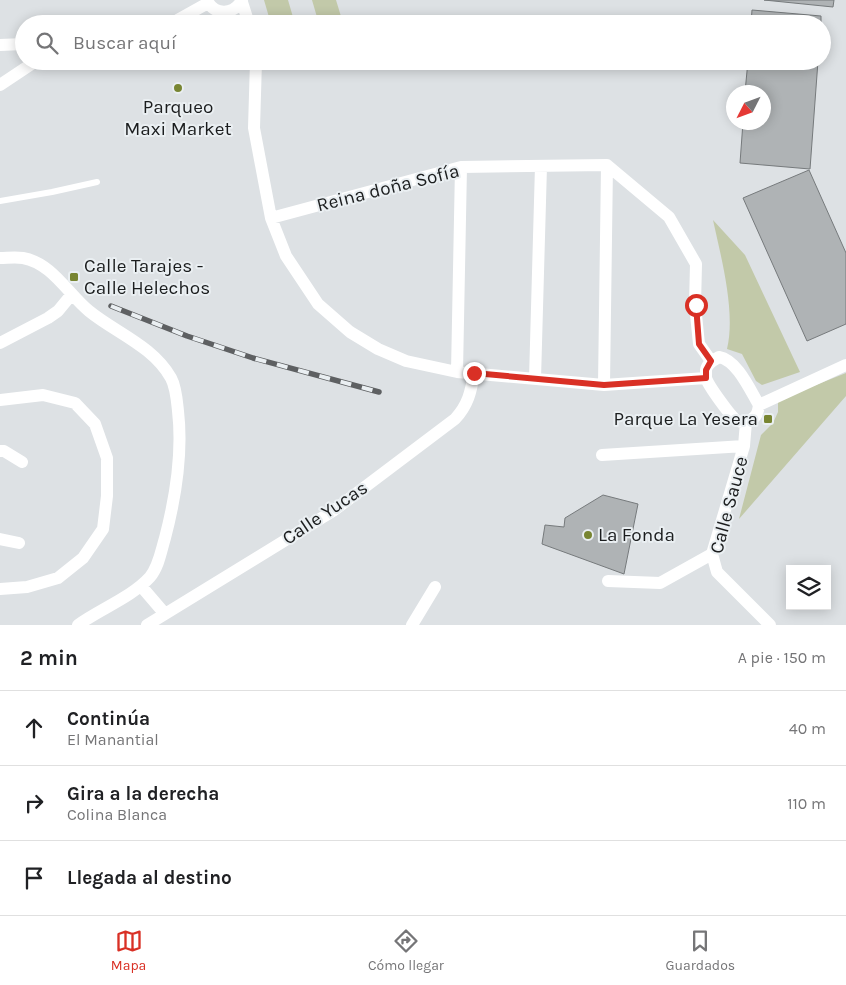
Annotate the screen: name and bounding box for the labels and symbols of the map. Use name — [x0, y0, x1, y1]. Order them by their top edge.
marker: Parqueo Maxi Market — [172, 82, 184, 94]
north arrow — [726, 85, 771, 130]
place label: Parqueo Maxi Market — [124, 96, 232, 140]
street label: Reina doña Sofía — [314, 160, 462, 216]
place label: Calle Tarajes - Calle Helechos — [84, 255, 210, 299]
marker: Calle Tarajes - Calle Helechos — [68, 271, 80, 283]
route start — [685, 294, 708, 317]
route end — [463, 362, 486, 385]
place label: Parque La Yesera — [613, 408, 758, 430]
marker: Parque La Yesera — [762, 413, 774, 425]
street label: Calle Sauce — [705, 454, 753, 556]
street label: Calle Yucas — [278, 477, 372, 549]
place label: La Fonda — [598, 524, 675, 546]
marker: La Fonda — [582, 529, 594, 541]

